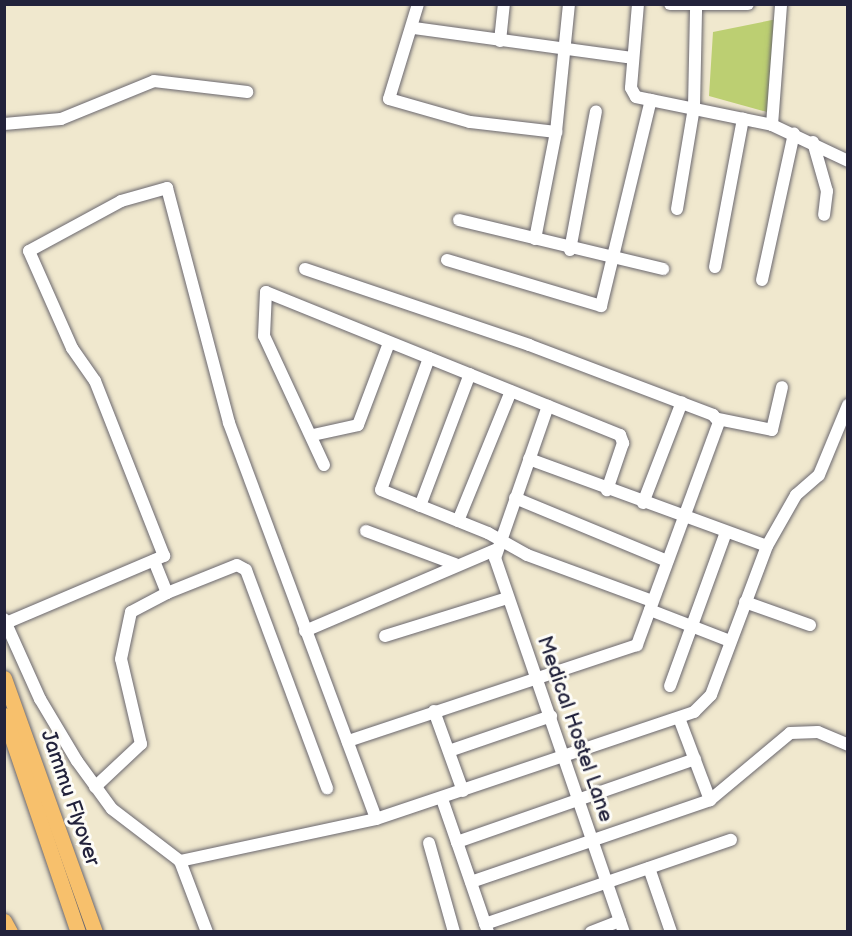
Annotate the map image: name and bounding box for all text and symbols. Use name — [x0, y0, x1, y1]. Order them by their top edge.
street label: Medical Hostel Lane — [531, 633, 619, 825]
street label: Jammu Flyover — [35, 727, 105, 869]

